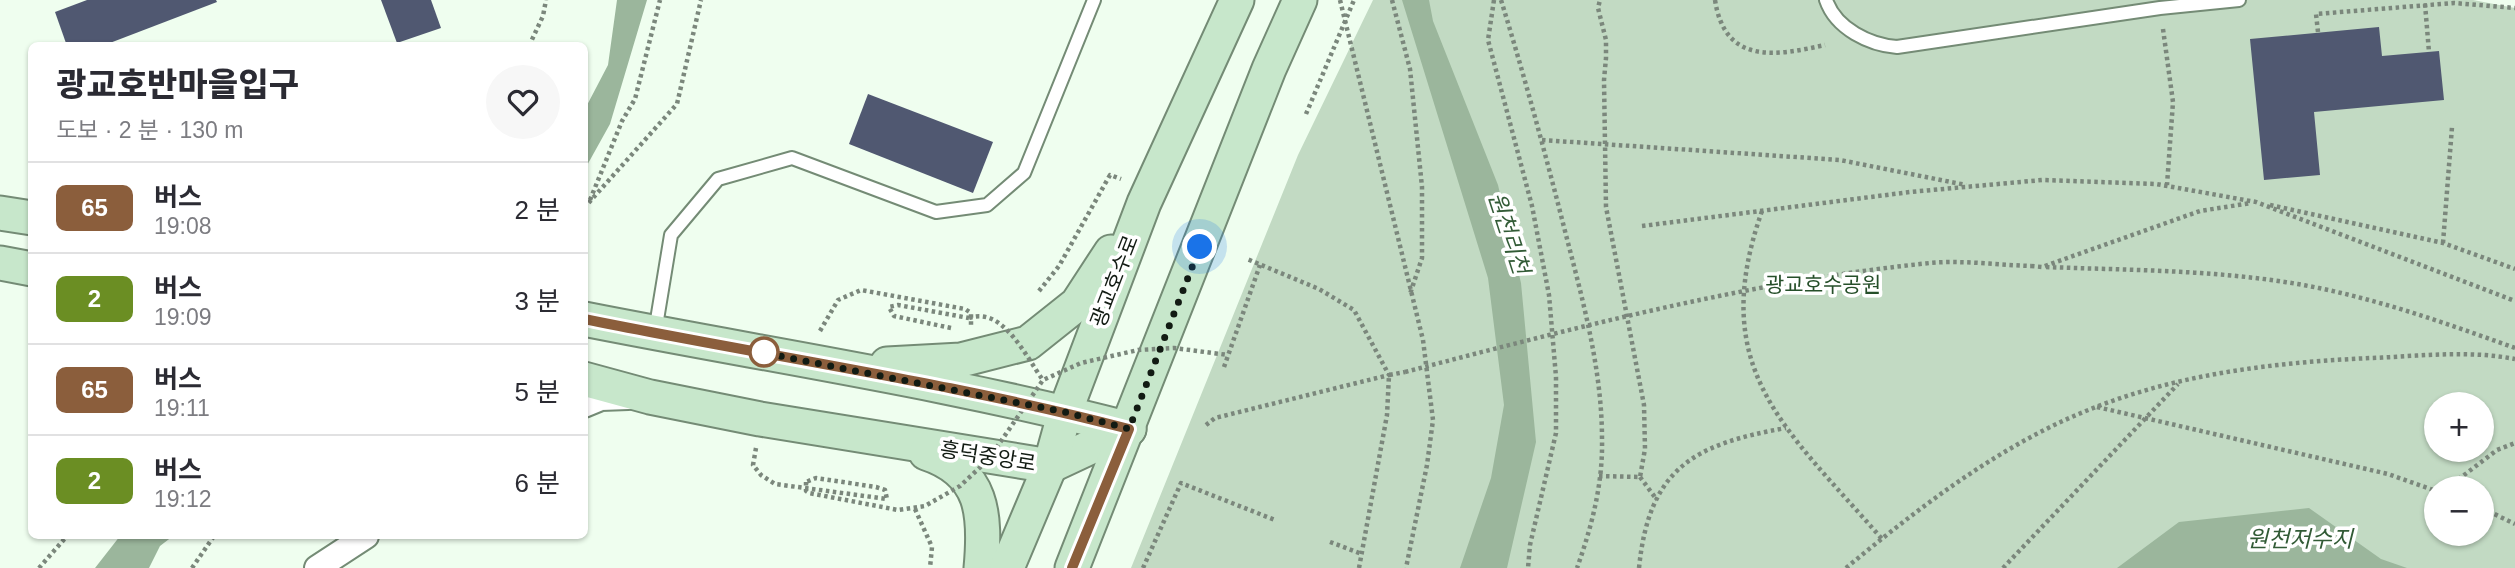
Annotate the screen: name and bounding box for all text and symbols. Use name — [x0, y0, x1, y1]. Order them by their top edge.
button: heart — [486, 65, 560, 139]
text: 광교호반마을입구 — [56, 66, 299, 103]
text: 도보 · 2 분 · 130 m — [56, 117, 243, 143]
text: 버스 — [154, 182, 202, 212]
water label: 원천리천 — [1484, 189, 1535, 280]
text: 65 — [81, 194, 108, 221]
text: 2 분 — [514, 195, 560, 225]
text: 19:08 — [154, 213, 212, 239]
your location — [1182, 229, 1217, 264]
street label: 광교호수로 — [1086, 232, 1142, 330]
text: 버스 — [154, 273, 202, 303]
park label: 광교호수공원 — [1765, 273, 1881, 296]
text: 2 — [88, 285, 101, 312]
text: 3 분 — [514, 286, 560, 316]
text: 19:09 — [154, 304, 212, 330]
unlabelled marker — [749, 337, 779, 367]
text: 버스 — [154, 364, 202, 394]
text: 65 — [81, 376, 108, 403]
text: 5 분 — [514, 377, 560, 407]
map controls — [2424, 392, 2494, 546]
button: + — [2424, 392, 2494, 462]
text: 19:11 — [154, 395, 210, 421]
street label: 흥덕중앙로 — [938, 437, 1038, 475]
text: 버스 — [154, 455, 202, 485]
text: 2 — [88, 467, 101, 494]
text: 6 분 — [514, 468, 560, 498]
button: − — [2424, 476, 2494, 546]
text: 19:12 — [154, 486, 212, 512]
water label: 원천저수지 — [2247, 526, 2355, 552]

